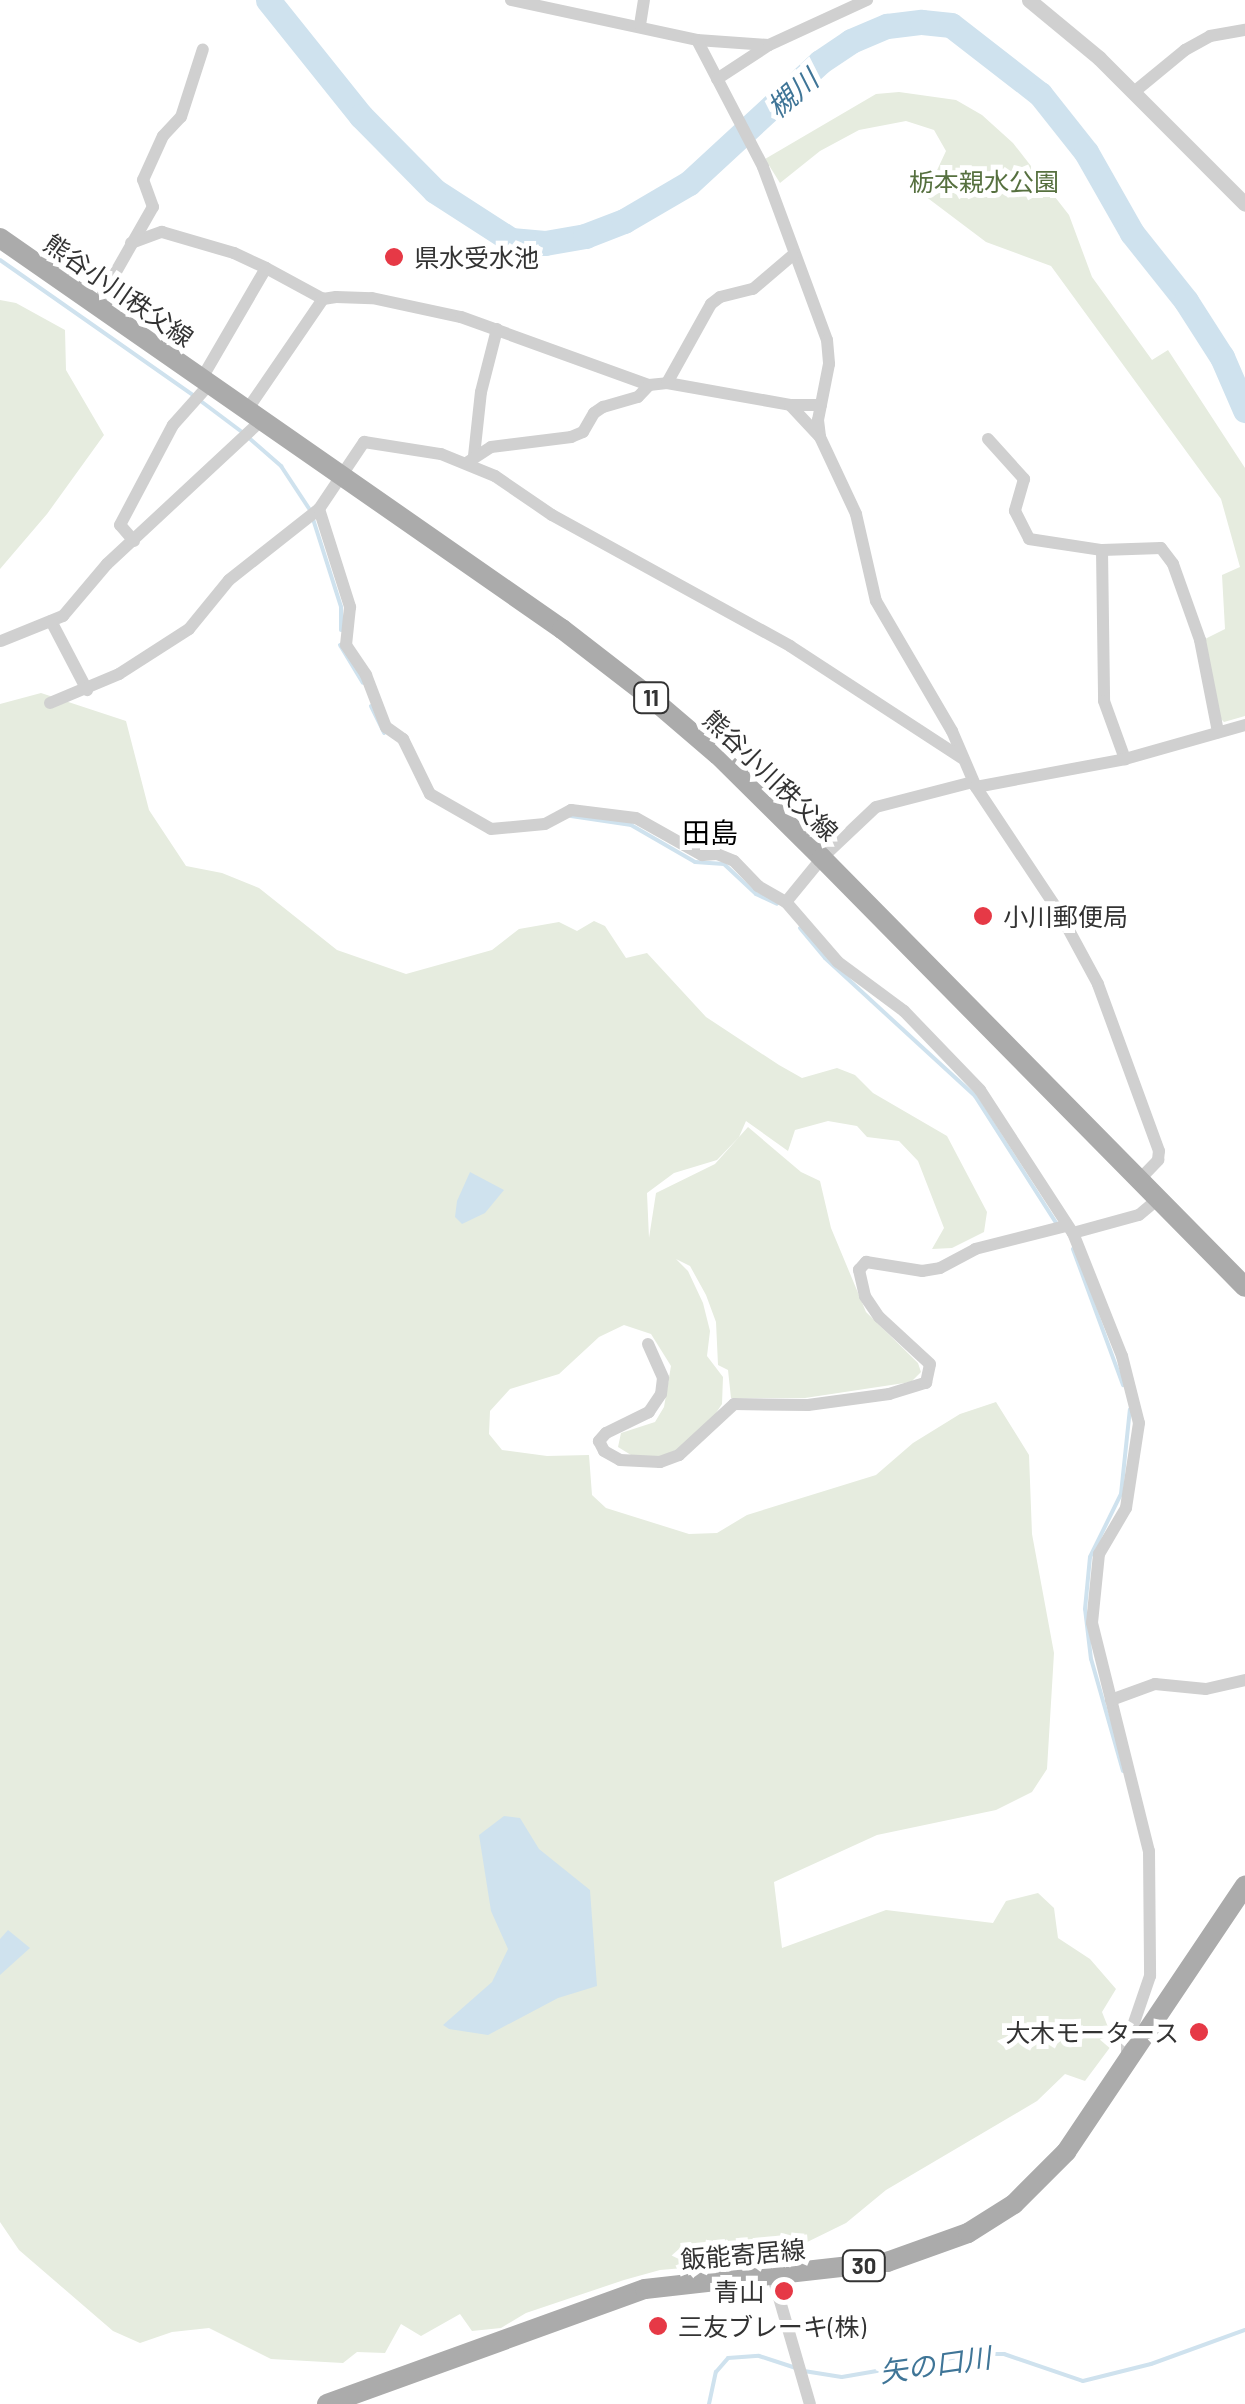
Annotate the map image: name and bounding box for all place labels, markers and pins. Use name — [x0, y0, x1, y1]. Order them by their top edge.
place label: 県水受水池 — [414, 242, 539, 272]
marker: 県水受水池 — [383, 246, 405, 268]
place label: 小川郵便局 — [1003, 901, 1128, 931]
marker: 小川郵便局 — [972, 905, 994, 927]
place label: 大木モータース — [1004, 2017, 1179, 2047]
marker: 大木モータース — [1188, 2021, 1210, 2043]
place label: 青山 — [714, 2276, 764, 2306]
marker: 青山 — [773, 2280, 795, 2302]
place label: 三友ブレーキ(株) — [678, 2311, 866, 2341]
marker: 三友ブレーキ(株) — [647, 2315, 669, 2337]

